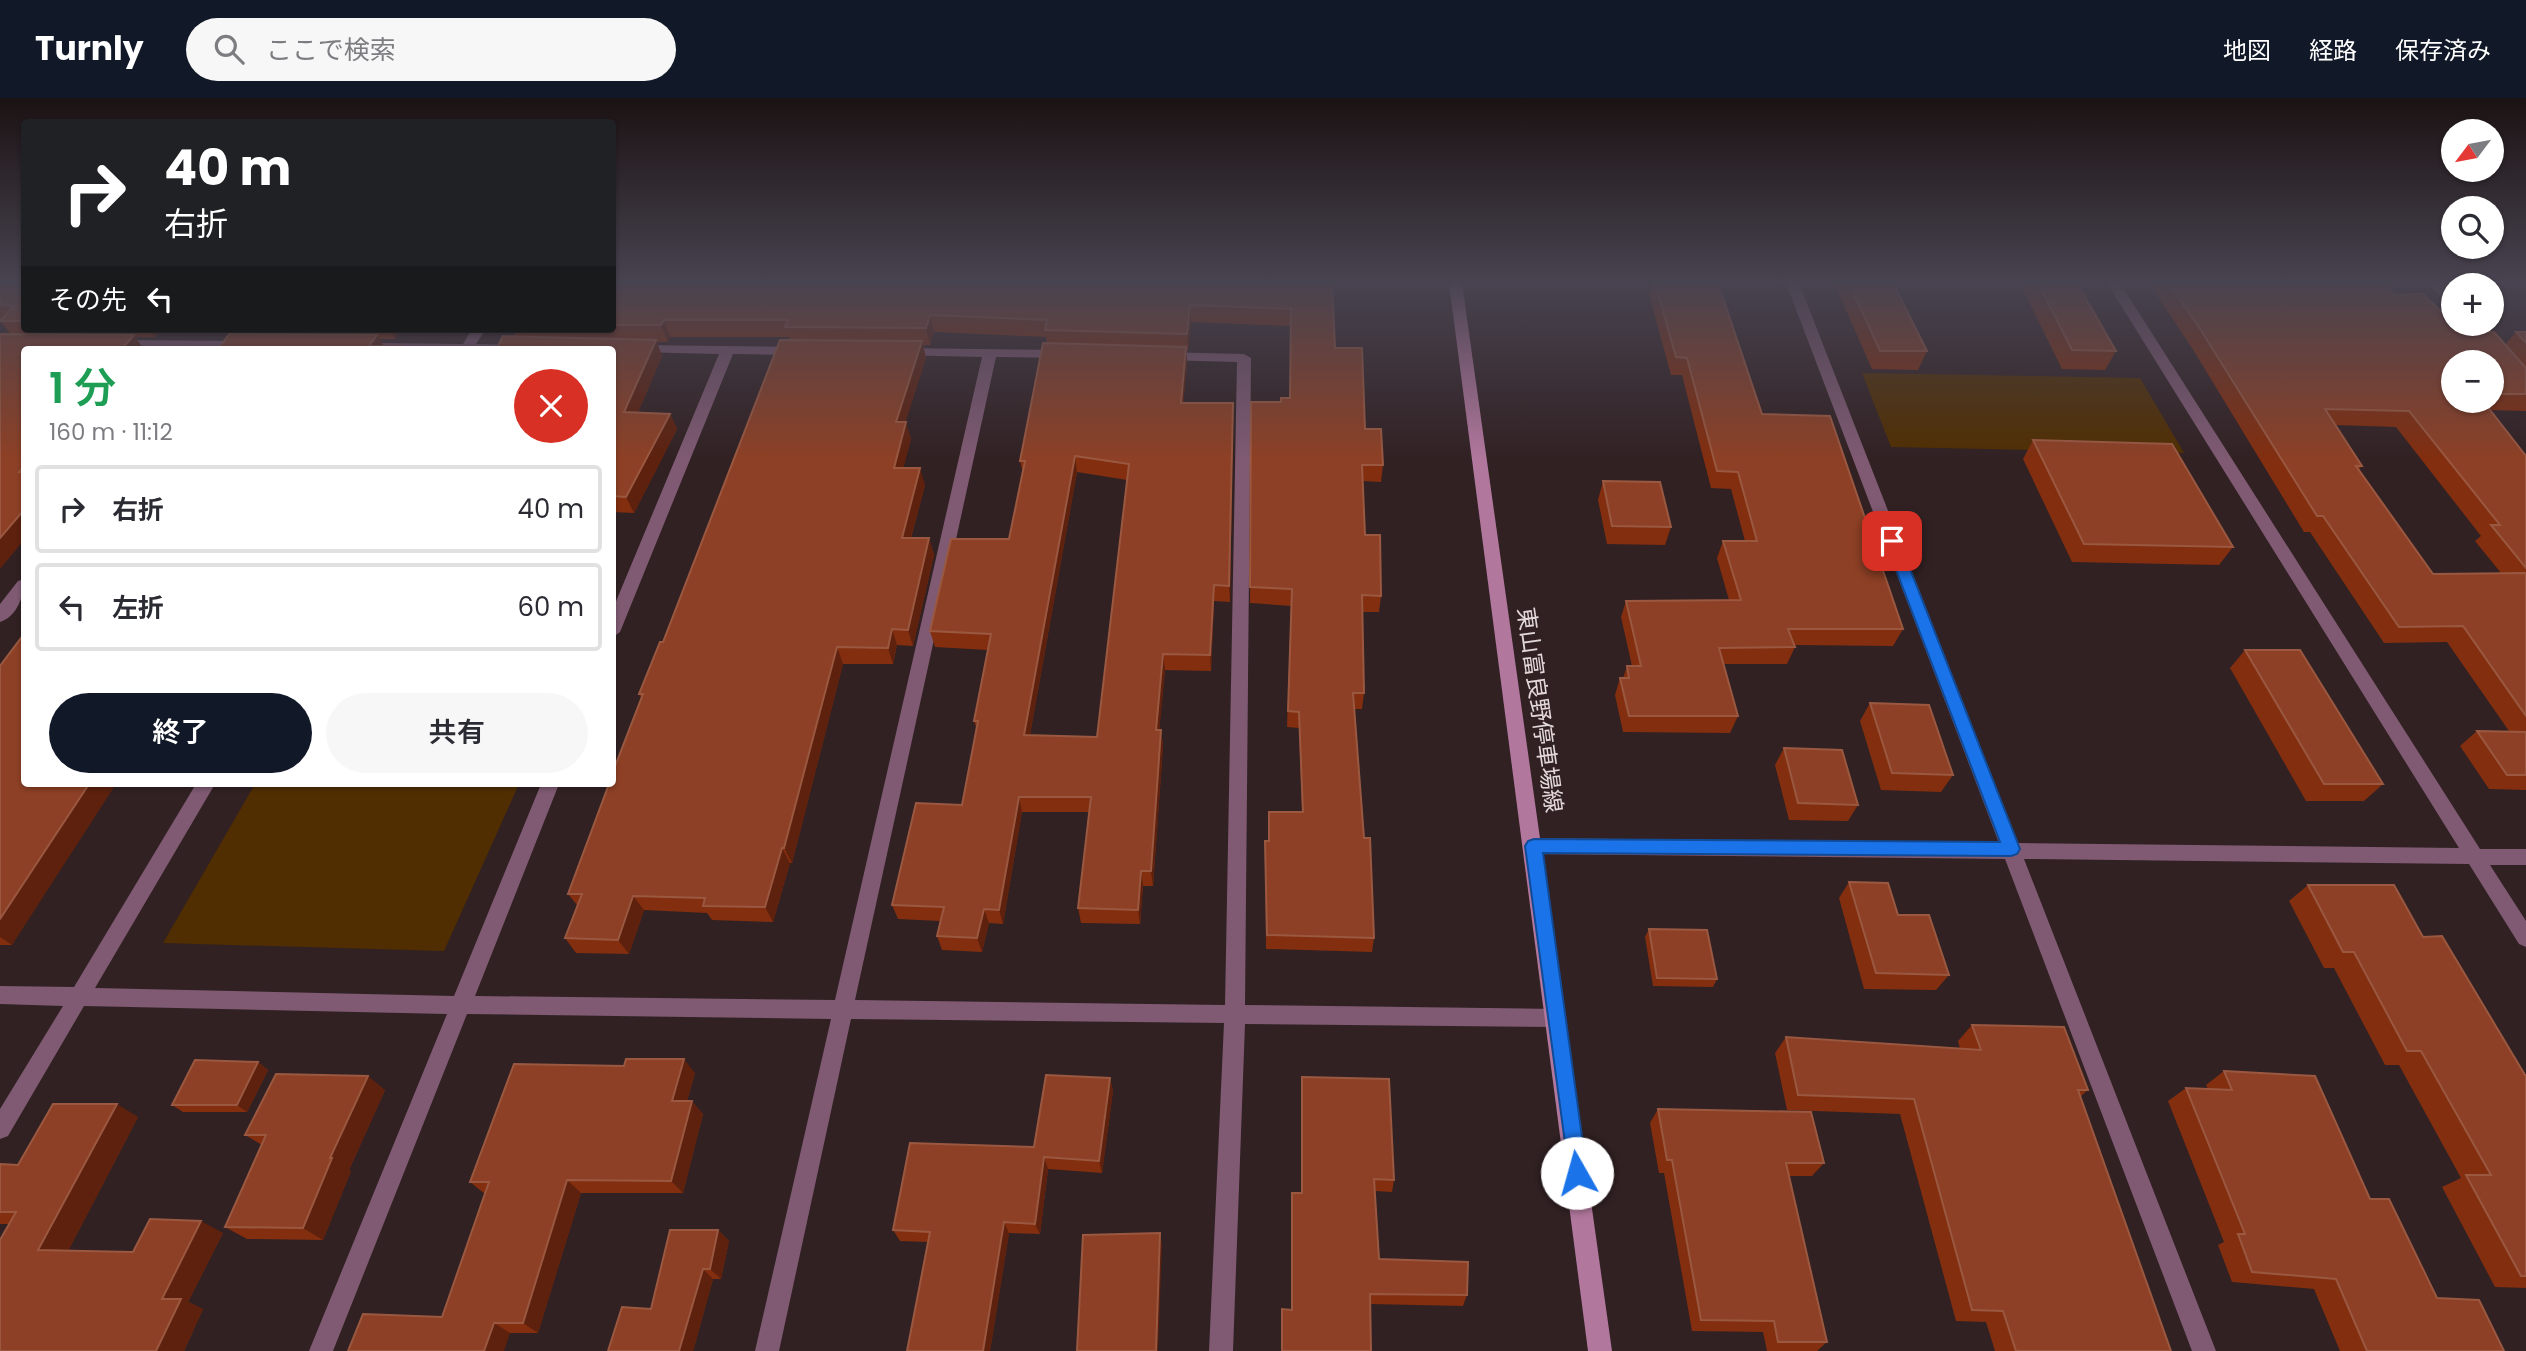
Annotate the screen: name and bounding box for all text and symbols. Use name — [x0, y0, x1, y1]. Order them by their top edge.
search box — [186, 18, 676, 81]
text: Turnly — [35, 25, 144, 72]
icon: search — [210, 30, 248, 68]
text: ここで検索 — [266, 32, 396, 68]
text: 地図 — [2223, 34, 2271, 67]
text: 経路 — [2309, 34, 2357, 67]
text: 保存済み — [2395, 34, 2491, 67]
north arrow — [2441, 119, 2504, 182]
map controls — [2441, 119, 2504, 413]
text: 40 m — [164, 134, 291, 202]
icon: right — [49, 147, 140, 238]
button: search — [2441, 196, 2504, 259]
text: 右折 — [164, 201, 228, 246]
button: + — [2441, 273, 2504, 336]
icon: left — [141, 280, 179, 318]
text: その先 — [49, 282, 127, 318]
button: − — [2441, 350, 2504, 413]
text: 1 分 — [49, 359, 116, 418]
button: close — [514, 369, 588, 443]
text: 160 m · 11:12 — [49, 416, 173, 448]
icon: right — [53, 490, 91, 528]
text: 40 m — [518, 491, 584, 527]
text: 右折 — [112, 492, 164, 528]
pin — [1862, 511, 1922, 571]
icon: arrive — [1873, 522, 1911, 560]
icon: left — [53, 588, 91, 626]
text: 60 m — [517, 589, 584, 625]
text: 左折 — [112, 590, 164, 626]
street label: 東山富良野停車場線 — [1510, 605, 1570, 815]
button: 終了 — [49, 693, 312, 773]
button: 共有 — [326, 693, 588, 773]
position arrow — [1540, 1136, 1614, 1210]

